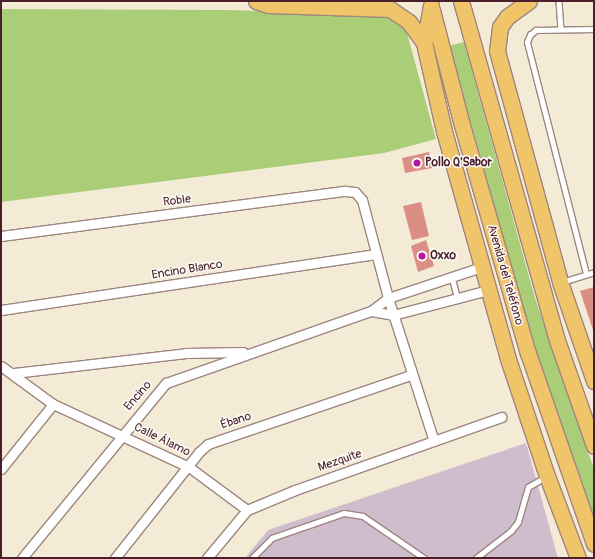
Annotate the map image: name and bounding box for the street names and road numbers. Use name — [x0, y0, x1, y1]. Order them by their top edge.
street label: Roble — [162, 192, 192, 210]
street label: Avenida del Teléfono — [484, 223, 526, 327]
street label: Encino Blanco — [151, 257, 223, 283]
street label: Encino — [121, 378, 155, 414]
street label: Ébano — [219, 409, 253, 433]
street label: Calle Álamo — [132, 420, 192, 460]
street label: Mezquite — [316, 447, 364, 475]

